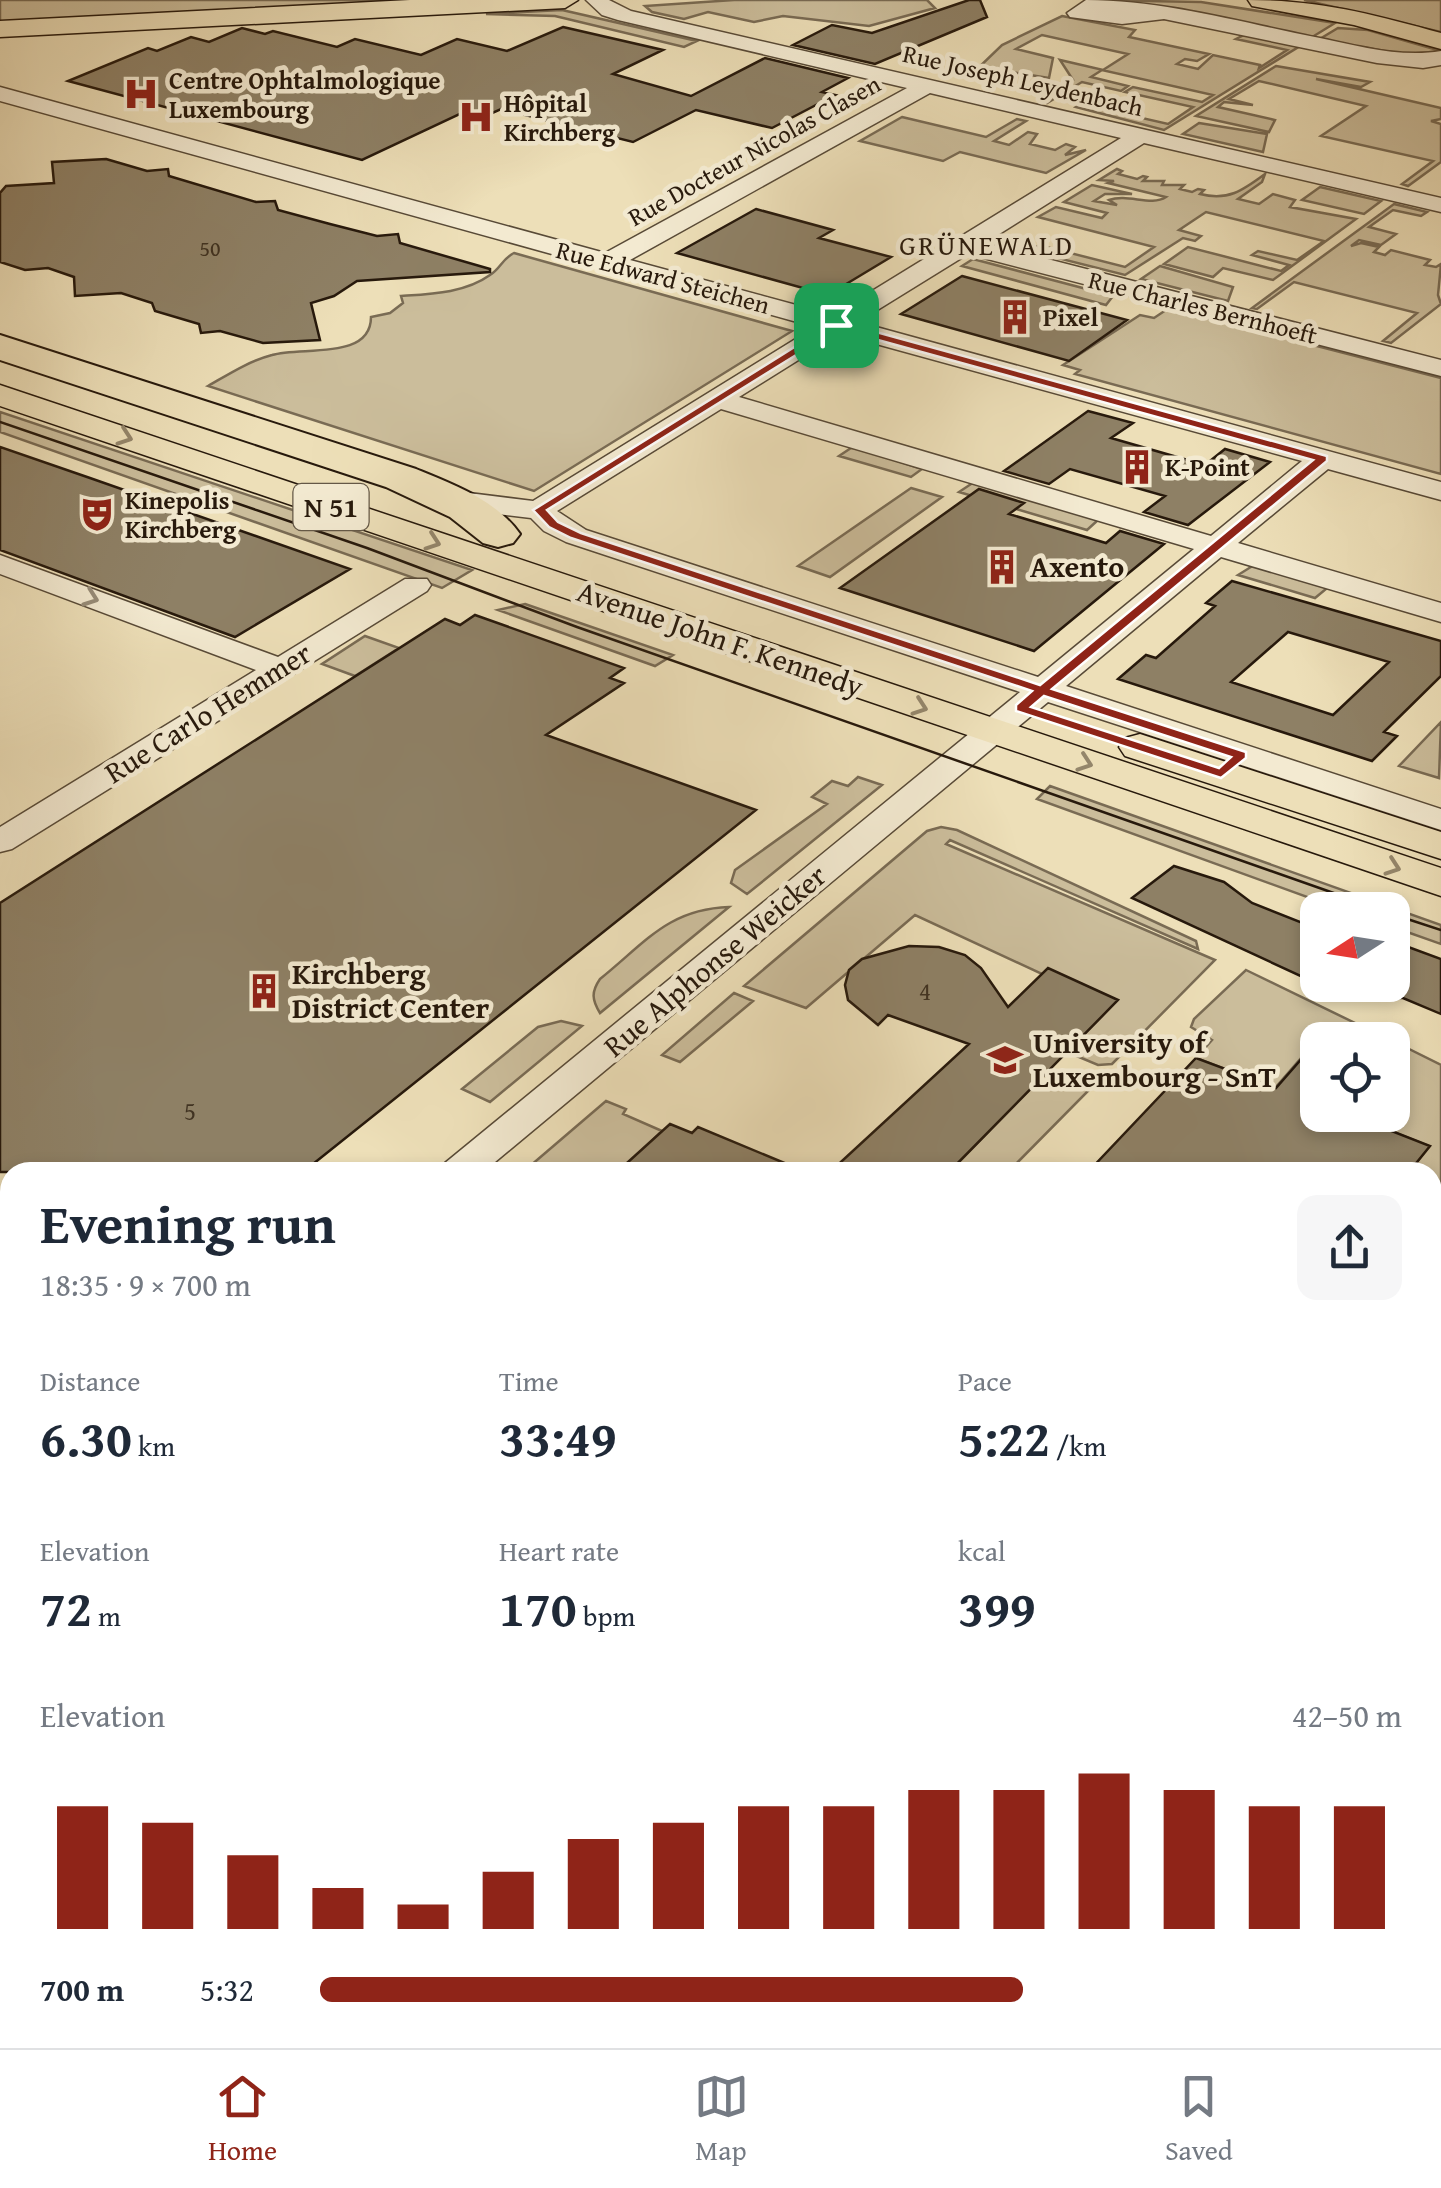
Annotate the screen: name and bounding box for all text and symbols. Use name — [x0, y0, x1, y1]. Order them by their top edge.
street label: Rue Joseph Leydenbach — [899, 35, 1147, 125]
place label: Centre Ophtalmologique Luxembourg — [169, 62, 441, 127]
street label: Rue Docteur Nicolas Clasen — [621, 65, 887, 235]
hospital icon: Centre Ophtalmologique Luxembourg — [122, 75, 160, 113]
place label: Hôpital Kirchberg — [504, 85, 616, 150]
hospital icon: Hôpital Kirchberg — [457, 98, 495, 136]
district label: GRÜNEWALD — [899, 224, 1075, 265]
street label: Rue Edward Steichen — [552, 231, 774, 323]
house number: 50 — [199, 232, 221, 264]
street label: Rue Charles Bernhoeft — [1085, 261, 1321, 353]
pin — [794, 283, 879, 368]
icon: arrive — [809, 298, 864, 353]
building icon: Pixel — [996, 298, 1034, 336]
place label: Pixel — [1043, 299, 1098, 335]
one-way arrow — [116, 426, 133, 446]
building icon: K-Point — [1118, 448, 1156, 486]
place label: K-Point — [1165, 449, 1250, 485]
place label: Kinepolis Kirchberg — [125, 482, 237, 547]
road number: N 51 — [294, 484, 368, 530]
theatre icon: Kinepolis Kirchberg — [78, 495, 116, 533]
one-way arrow — [424, 530, 441, 550]
place label: Axento — [1030, 544, 1124, 588]
building icon: Axento — [983, 548, 1021, 586]
street label: Avenue John F. Kennedy — [571, 568, 869, 708]
one-way arrow — [82, 587, 99, 607]
street label: Rue Carlo Hemmer — [95, 631, 320, 794]
one-way arrow — [910, 695, 927, 715]
one-way arrow — [1076, 751, 1093, 771]
street label: Rue Alphonse Weicker — [593, 854, 835, 1067]
one-way arrow — [1383, 855, 1400, 875]
north arrow — [1300, 892, 1410, 1002]
map controls — [1300, 892, 1410, 1132]
place label: Kirchberg District Center — [292, 951, 489, 1029]
building icon: Kirchberg District Center — [245, 972, 283, 1010]
house number: 4 — [919, 973, 931, 1009]
place label: University of Luxembourg - SnT — [1033, 1020, 1276, 1098]
button: locate — [1300, 1022, 1410, 1132]
school or university icon: University of Luxembourg - SnT — [986, 1041, 1024, 1079]
house number: 5 — [184, 1093, 196, 1129]
text: Evening run — [40, 1183, 336, 1263]
button: share — [1297, 1195, 1402, 1300]
text: 18:35 · 9 × 700 m — [40, 1261, 251, 1308]
text: Distance — [40, 1360, 140, 1401]
text: Time — [499, 1360, 559, 1401]
text: Pace — [958, 1360, 1012, 1401]
text: 6.30 — [40, 1401, 132, 1474]
text: 33:49 — [499, 1401, 617, 1474]
text: 5:22 — [958, 1401, 1050, 1474]
text: km — [132, 1425, 175, 1466]
text: /km — [1050, 1425, 1106, 1466]
text: Elevation — [40, 1530, 150, 1571]
text: Heart rate — [499, 1530, 619, 1571]
text: kcal — [958, 1530, 1006, 1571]
text: 72 — [40, 1571, 92, 1644]
text: 170 — [499, 1571, 577, 1644]
text: 399 — [958, 1571, 1036, 1644]
text: m — [92, 1595, 121, 1636]
text: bpm — [577, 1595, 635, 1636]
text: Elevation — [40, 1692, 165, 1739]
text: 42–50 m — [1292, 1692, 1402, 1739]
text: 700 m — [40, 1966, 124, 2013]
text: 5:32 — [200, 1966, 254, 2013]
tab: Home — [208, 2069, 277, 2170]
tab: Map — [694, 2069, 749, 2170]
tab: Saved — [1165, 2069, 1233, 2170]

